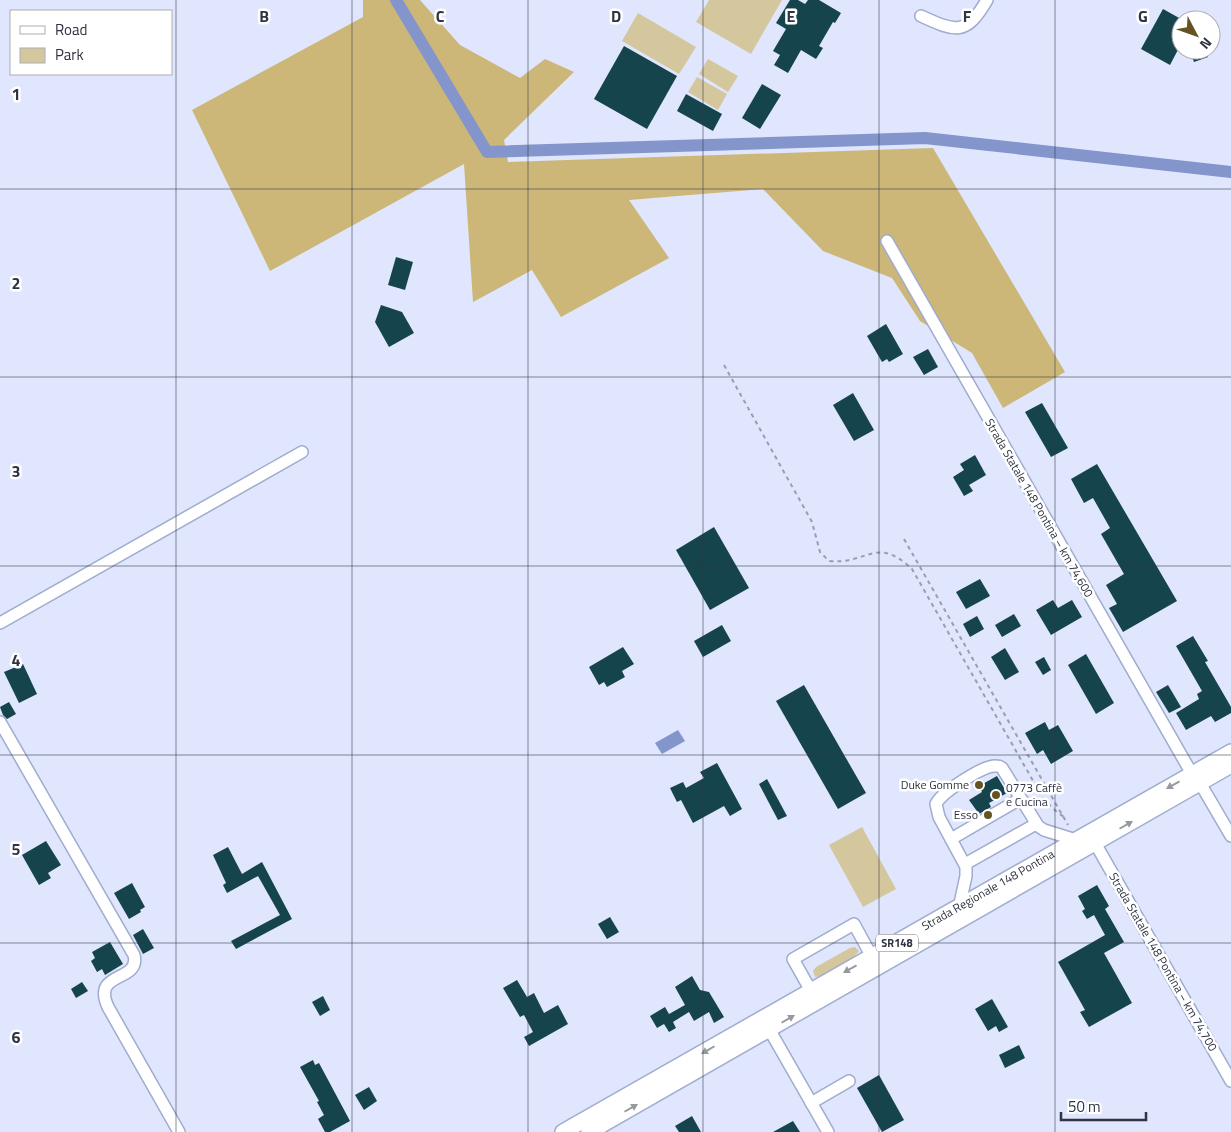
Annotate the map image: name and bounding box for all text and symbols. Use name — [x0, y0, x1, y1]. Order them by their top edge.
text: B — [259, 4, 269, 28]
text: C — [436, 4, 445, 28]
text: D — [611, 4, 621, 28]
text: E — [787, 4, 796, 28]
text: F — [963, 4, 972, 28]
text: G — [1138, 4, 1148, 28]
legend — [10, 10, 172, 75]
north arrow — [1171, 10, 1221, 60]
text: Road — [55, 18, 87, 41]
text: N — [1195, 33, 1217, 54]
text: Park — [55, 43, 84, 66]
text: 1 — [12, 82, 20, 106]
text: 2 — [12, 271, 20, 295]
street label: Strada Statale 148 Pontina – km 74,600 — [980, 415, 1099, 601]
text: 3 — [12, 459, 20, 483]
text: 4 — [12, 648, 21, 672]
place label: Duke Gomme — [901, 775, 969, 794]
place label: 0773 Caffè e Cucina — [1006, 778, 1062, 811]
marker: Duke Gomme — [973, 779, 985, 791]
one-way arrow — [1167, 780, 1180, 789]
marker: 0773 Caffè e Cucina — [990, 789, 1002, 801]
place label: Esso — [954, 805, 978, 824]
marker: Esso — [982, 809, 994, 821]
one-way arrow — [1120, 821, 1133, 830]
text: 5 — [12, 837, 21, 861]
street label: Strada Regionale 148 Pontina — [918, 844, 1058, 935]
street label: Strada Statale 148 Pontina – km 74,700 — [1104, 869, 1223, 1055]
road number: SR148 — [876, 934, 918, 951]
one-way arrow — [842, 965, 857, 973]
one-way arrow — [780, 1015, 795, 1023]
text: 6 — [12, 1025, 21, 1049]
one-way arrow — [702, 1045, 715, 1054]
scale bar — [1061, 1090, 1146, 1122]
text: 50 m — [1068, 1095, 1101, 1118]
one-way arrow — [624, 1104, 639, 1112]

